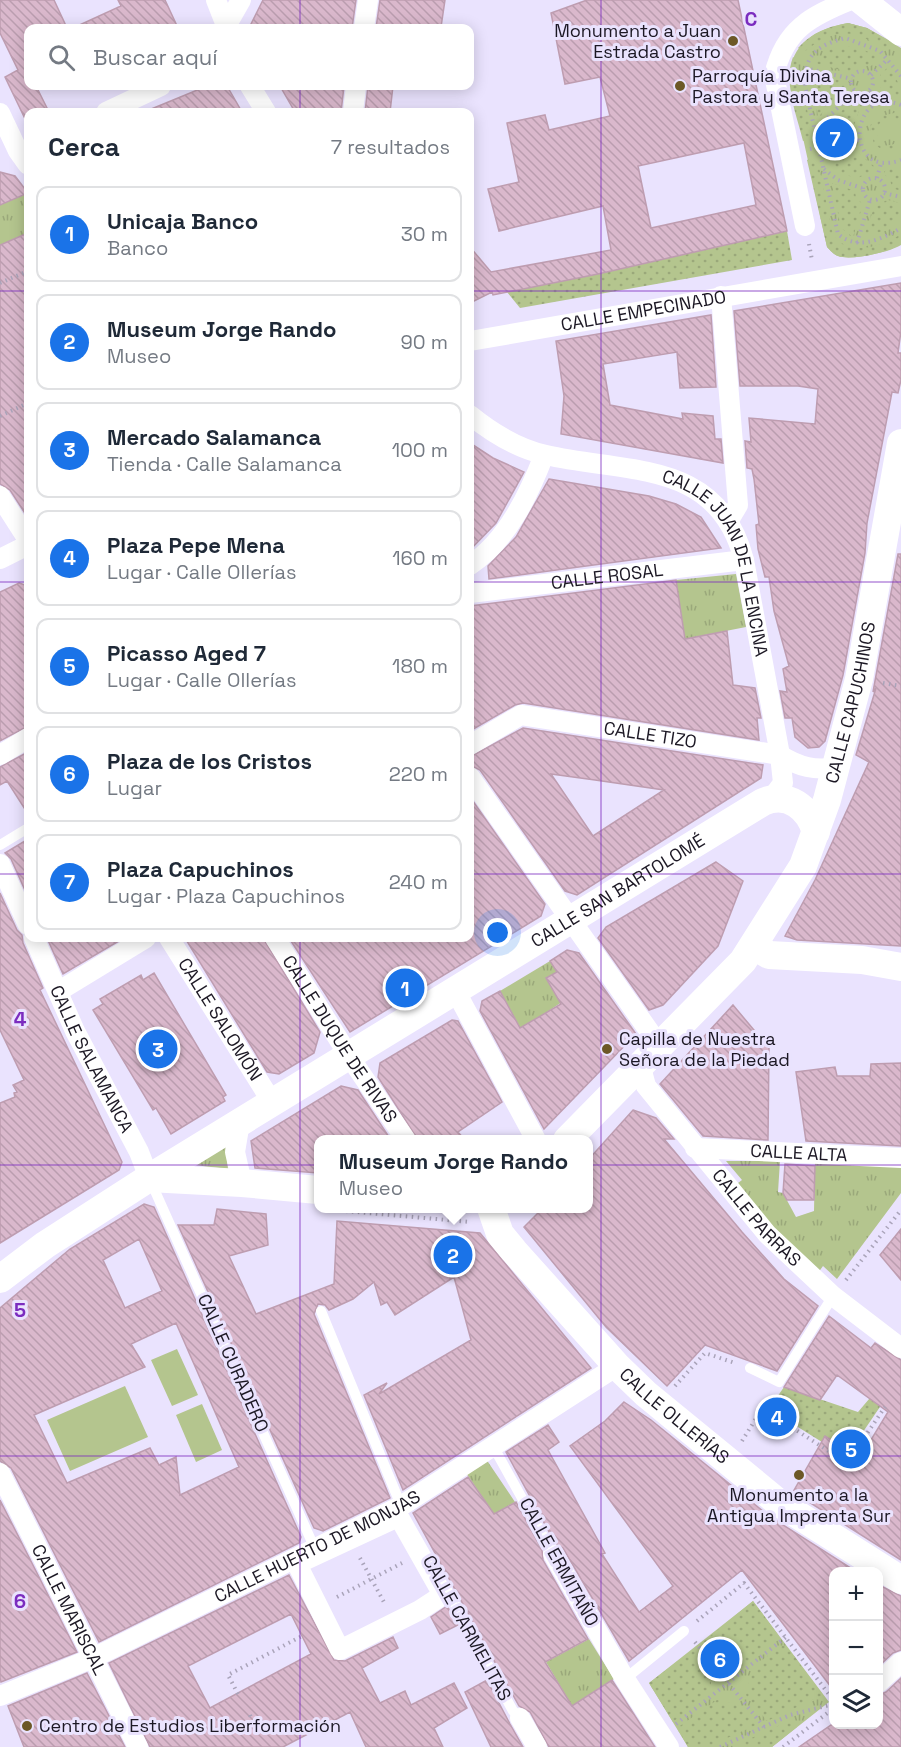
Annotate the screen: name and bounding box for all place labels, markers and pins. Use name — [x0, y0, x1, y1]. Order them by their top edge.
place label: Monumento a Juan Estrada Castro — [554, 19, 721, 63]
marker: Monumento a Juan Estrada Castro — [726, 34, 740, 48]
place label: Parroquía Divina Pastora y Santa Teresa — [692, 64, 890, 108]
marker: Parroquía Divina Pastora y Santa Teresa — [673, 79, 687, 93]
pin: 7 — [816, 116, 854, 160]
pin: 1 — [386, 966, 424, 1010]
pin: 3 — [138, 1026, 178, 1072]
place label: Capilla de Nuestra Señora de la Piedad — [619, 1027, 790, 1071]
marker: Capilla de Nuestra Señora de la Piedad — [600, 1042, 614, 1056]
pin: 2 — [434, 1232, 472, 1278]
pin: 4 — [758, 1394, 796, 1440]
pin: 5 — [832, 1426, 870, 1472]
marker: Monumento a la Antigua Imprenta Sur — [792, 1468, 806, 1482]
place label: Monumento a la Antigua Imprenta Sur — [707, 1483, 891, 1527]
pin: 6 — [700, 1636, 740, 1682]
place label: Centro de Estudios Liberformación — [39, 1714, 341, 1737]
marker: Centro de Estudios Liberformación — [20, 1719, 34, 1733]

